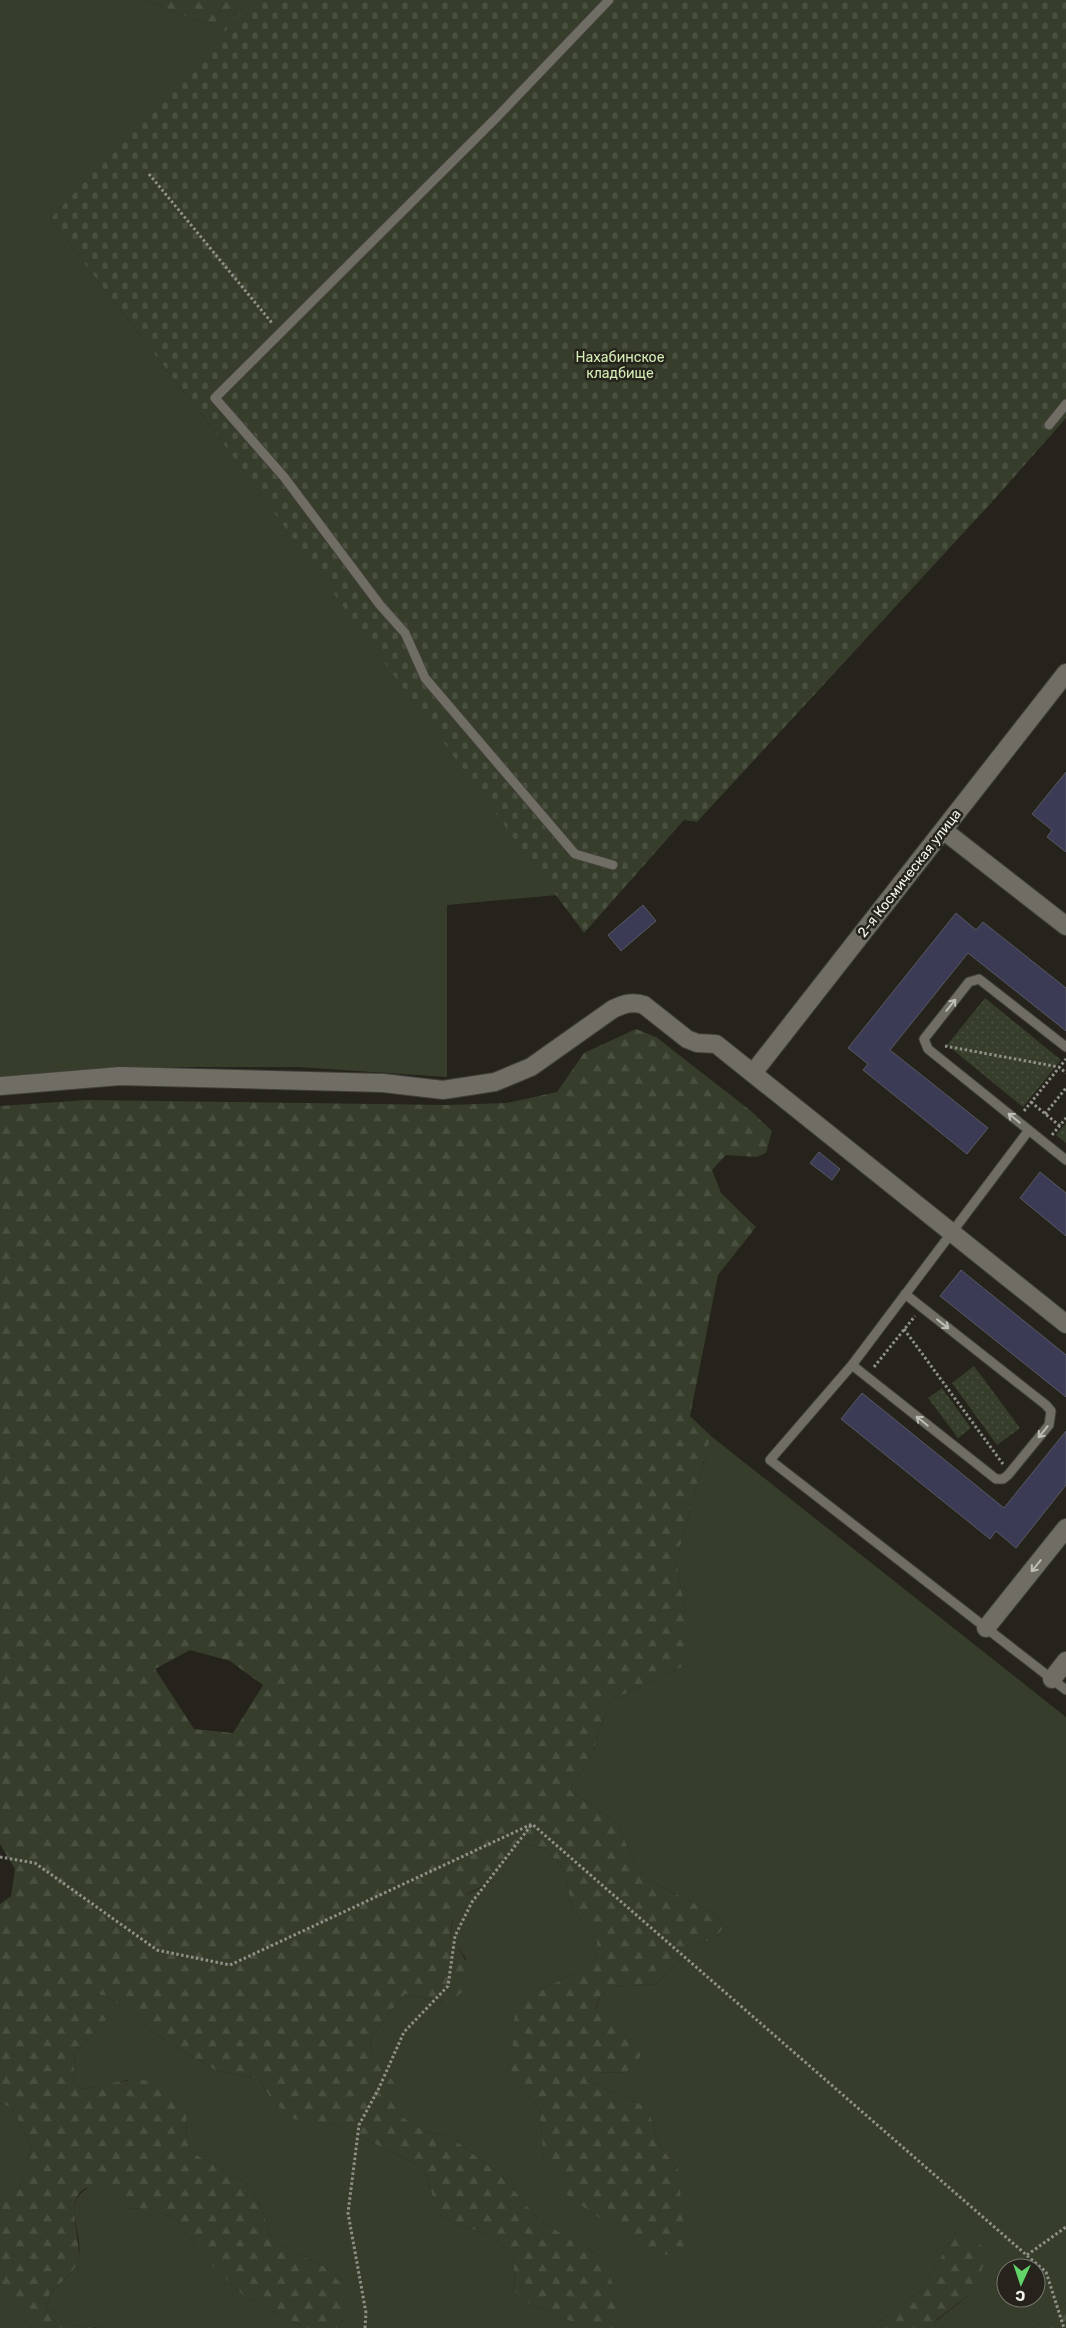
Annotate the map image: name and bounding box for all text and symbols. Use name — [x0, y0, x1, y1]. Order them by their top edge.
park label: Нахабинское кладбище — [576, 349, 665, 382]
street label: 2-я Космическая улица — [854, 806, 965, 941]
one-way arrow — [945, 998, 956, 1011]
one-way arrow — [1008, 1113, 1021, 1124]
one-way arrow — [936, 1319, 949, 1330]
one-way arrow — [915, 1416, 928, 1427]
one-way arrow — [1037, 1425, 1048, 1438]
one-way arrow — [1030, 1559, 1041, 1572]
north arrow — [996, 2258, 1046, 2308]
text: С — [1015, 2287, 1026, 2304]

